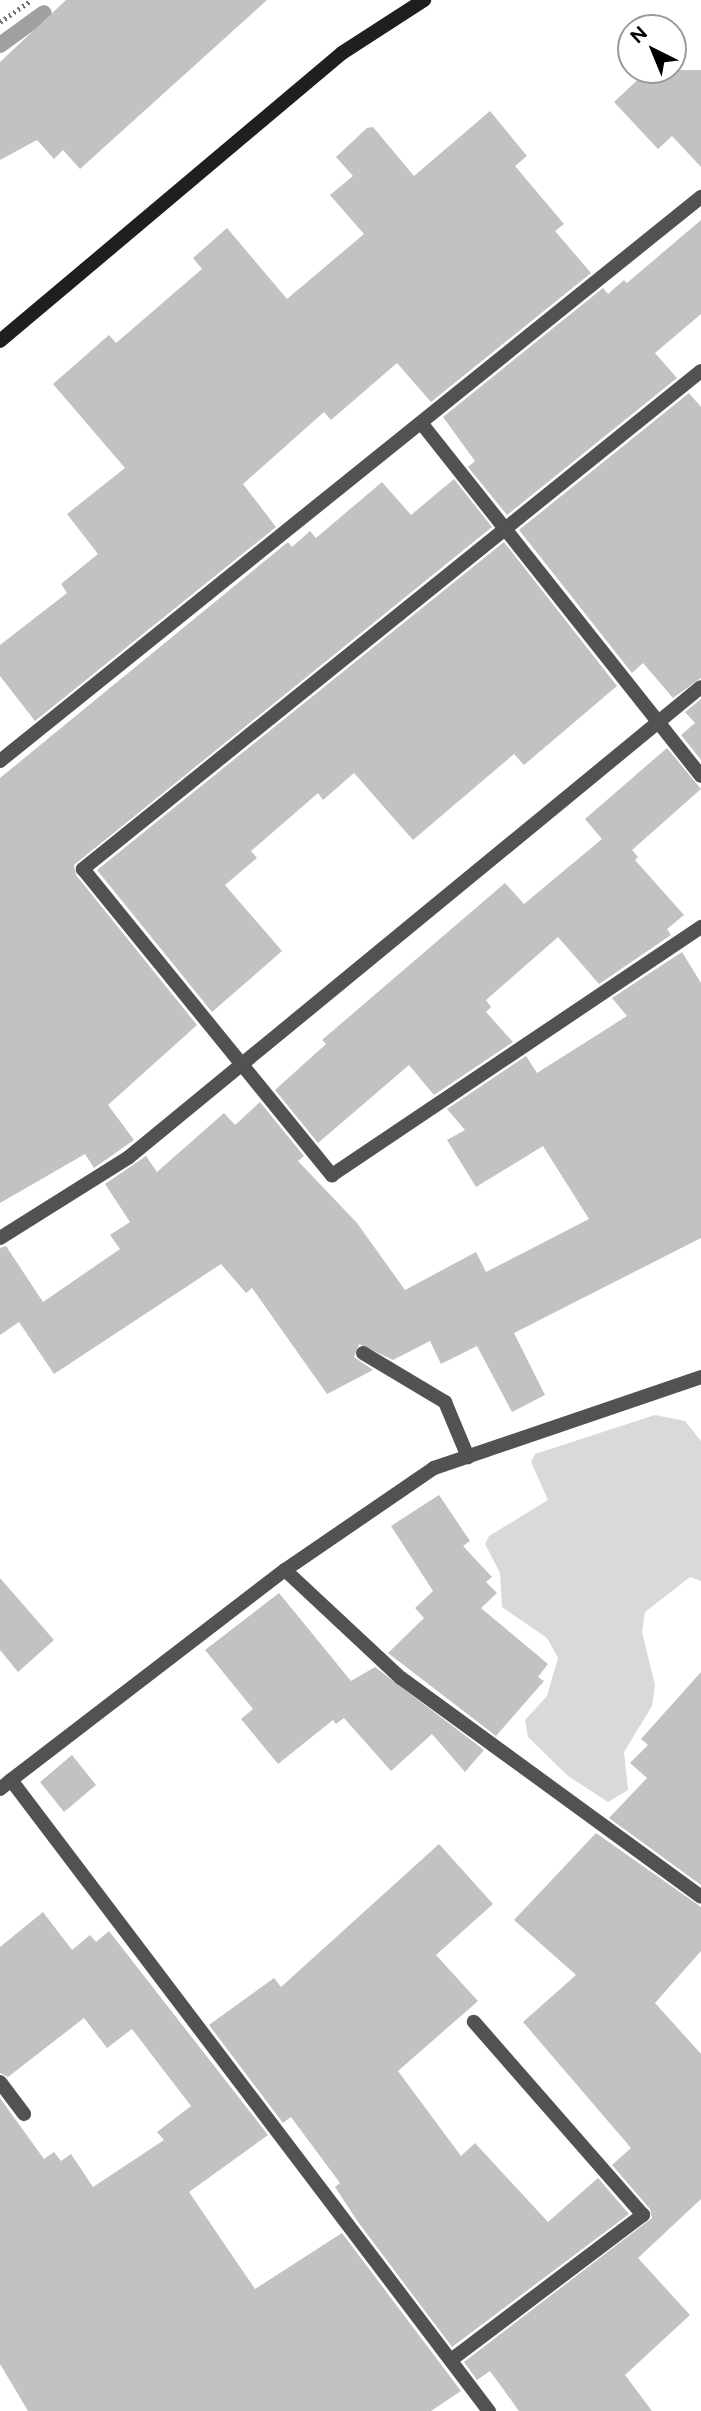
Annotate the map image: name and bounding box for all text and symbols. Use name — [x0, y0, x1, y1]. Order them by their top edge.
north arrow — [617, 14, 687, 84]
text: N — [625, 21, 652, 48]

